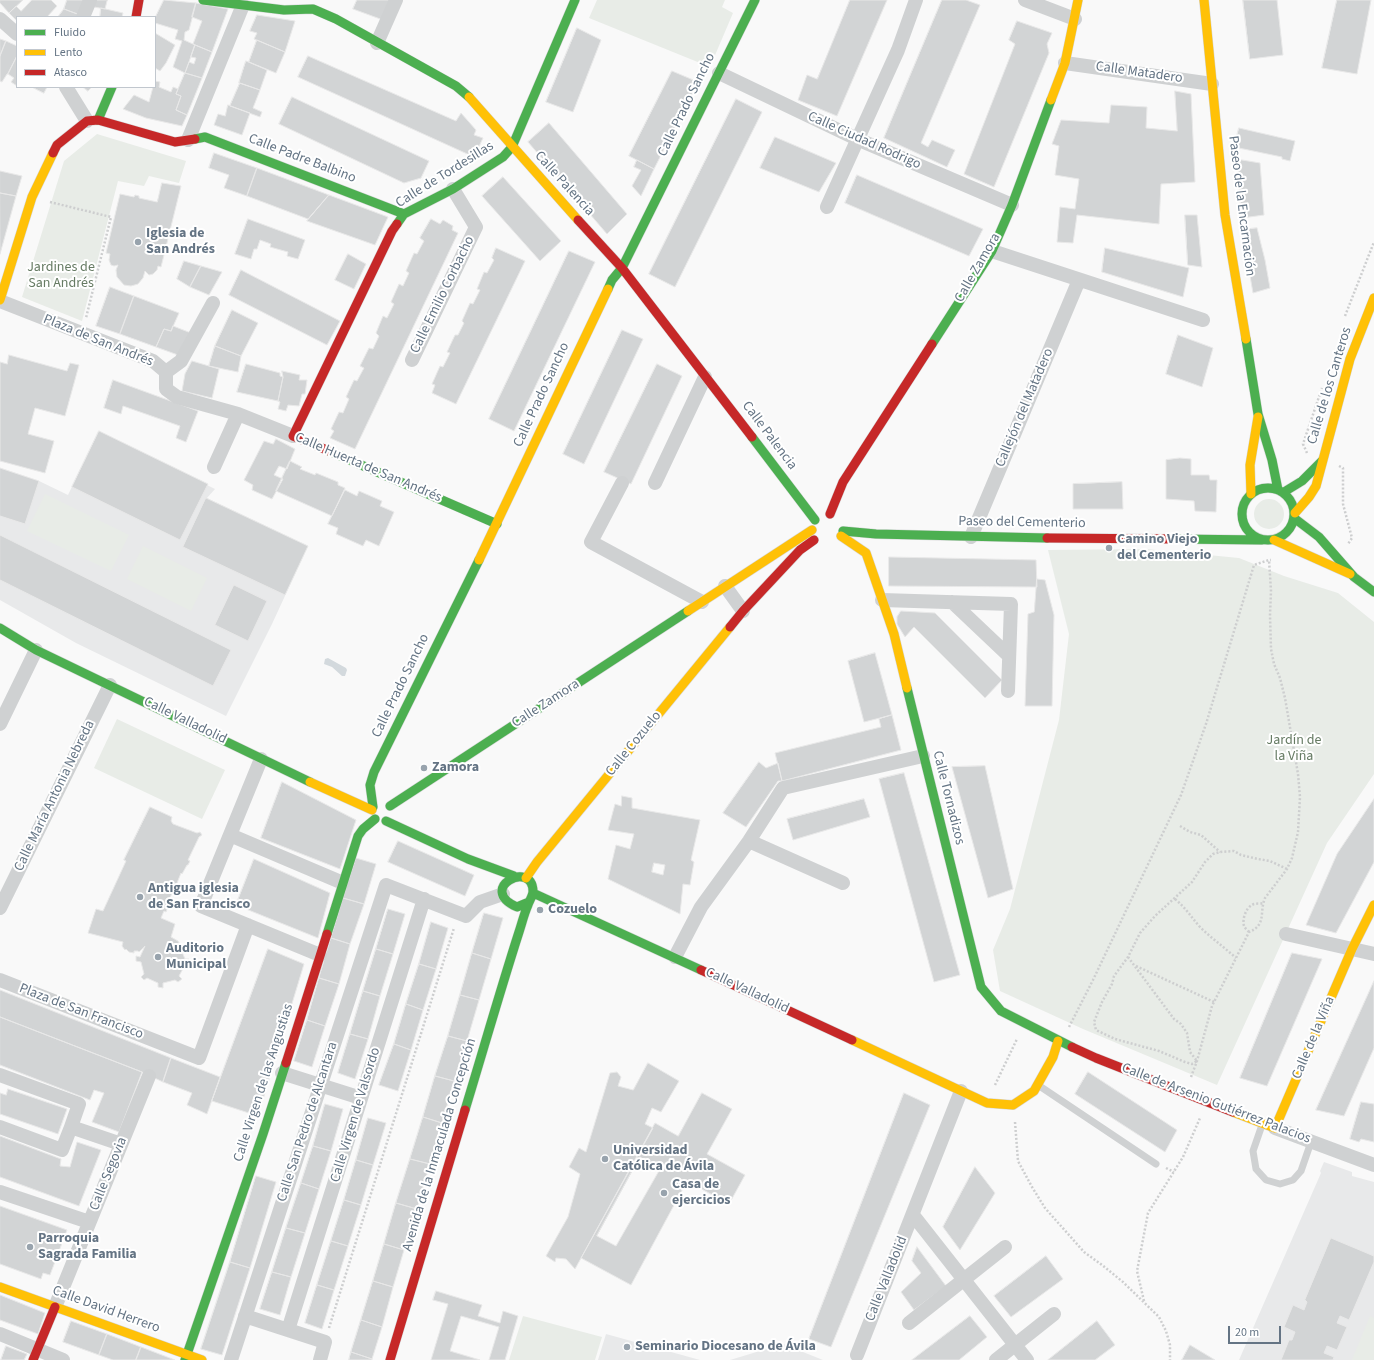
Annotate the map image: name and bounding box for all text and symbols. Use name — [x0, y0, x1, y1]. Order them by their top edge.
legend — [16, 16, 156, 88]
text: Fluido — [54, 24, 86, 41]
text: Lento — [54, 44, 83, 61]
street label: Calle Prado Sancho — [655, 50, 719, 160]
street label: Calle Matadero — [1095, 59, 1183, 87]
text: Atasco — [54, 64, 87, 81]
street label: Calle Ciudad Rodrigo — [805, 108, 923, 174]
street label: Calle Padre Balbino — [246, 131, 358, 187]
street label: Paseo de la Encarnación — [1224, 135, 1258, 277]
street label: Calle de Tordesillas — [393, 138, 497, 212]
street label: Calle Palencia — [531, 148, 597, 220]
place label: Iglesia de San Andrés — [146, 226, 215, 258]
street label: Calle Zamora — [951, 230, 1005, 306]
street label: Calle Emilio Corbacho — [407, 234, 479, 356]
marker: Iglesia de San Andrés — [133, 237, 143, 247]
park label: Jardines de San Andrés — [27, 260, 95, 292]
street label: Plaza de San Andrés — [41, 311, 155, 371]
street label: Calle de los Canteros — [1304, 325, 1356, 447]
street label: Calle Prado Sancho — [510, 340, 574, 450]
street label: Callejón del Matadero — [992, 346, 1058, 470]
street label: Calle Palencia — [738, 398, 800, 474]
street label: Calle Huerta de San Andrés — [292, 429, 444, 507]
street label: Paseo del Cementerio — [958, 513, 1086, 533]
place label: Camino Viejo del Cementerio — [1117, 532, 1211, 564]
marker: Camino Viejo del Cementerio — [1104, 543, 1114, 553]
street label: Calle Prado Sancho — [369, 631, 433, 741]
street label: Calle Zamora — [509, 676, 583, 732]
street label: Calle Valladolid — [141, 694, 229, 748]
street label: Calle Cozuelo — [603, 708, 665, 780]
street label: Calle María Antonia Nebreda — [11, 718, 99, 874]
park label: Jardín de la Viña — [1267, 733, 1321, 766]
street label: Calle Tornadizos — [928, 749, 968, 847]
place label: Zamora — [432, 760, 479, 776]
marker: Zamora — [419, 763, 429, 773]
place label: Antigua iglesia de San Francisco — [148, 881, 250, 914]
marker: Antigua iglesia de San Francisco — [135, 892, 145, 902]
place label: Cozuelo — [548, 902, 597, 918]
marker: Cozuelo — [535, 905, 545, 915]
place label: Auditorio Municipal — [166, 941, 226, 974]
marker: Auditorio Municipal — [153, 952, 163, 962]
street label: Calle Valladolid — [703, 964, 791, 1018]
street label: Plaza de San Francisco — [16, 981, 146, 1043]
street label: Calle de la Viña — [1289, 994, 1339, 1082]
street label: Calle Virgen de las Angustias — [231, 1002, 297, 1164]
street label: Avenida de la Inmaculada Concepción — [400, 1036, 480, 1254]
street label: Calle San Pedro de Alcantara — [274, 1040, 342, 1204]
street label: Calle Virgen de Valsordo — [327, 1046, 385, 1184]
street label: Calle de Arsenio Gutiérrez Palacios — [1119, 1060, 1313, 1148]
street label: Calle Segovia — [87, 1135, 131, 1213]
place label: Universidad Católica de Ávila — [613, 1143, 714, 1176]
marker: Universidad Católica de Ávila — [600, 1154, 610, 1164]
place label: Casa de ejercicios — [672, 1177, 731, 1210]
marker: Casa de ejercicios — [659, 1188, 669, 1198]
place label: Parroquia Sagrada Familia — [38, 1231, 137, 1264]
street label: Calle Valladolid — [862, 1234, 912, 1324]
marker: Parroquia Sagrada Familia — [25, 1242, 35, 1252]
street label: Calle David Herrero — [50, 1283, 162, 1337]
scale bar — [1230, 1318, 1283, 1344]
text: 20 m — [1235, 1324, 1259, 1341]
place label: Seminario Diocesano de Ávila — [635, 1339, 816, 1355]
marker: Seminario Diocesano de Ávila — [622, 1342, 632, 1352]

